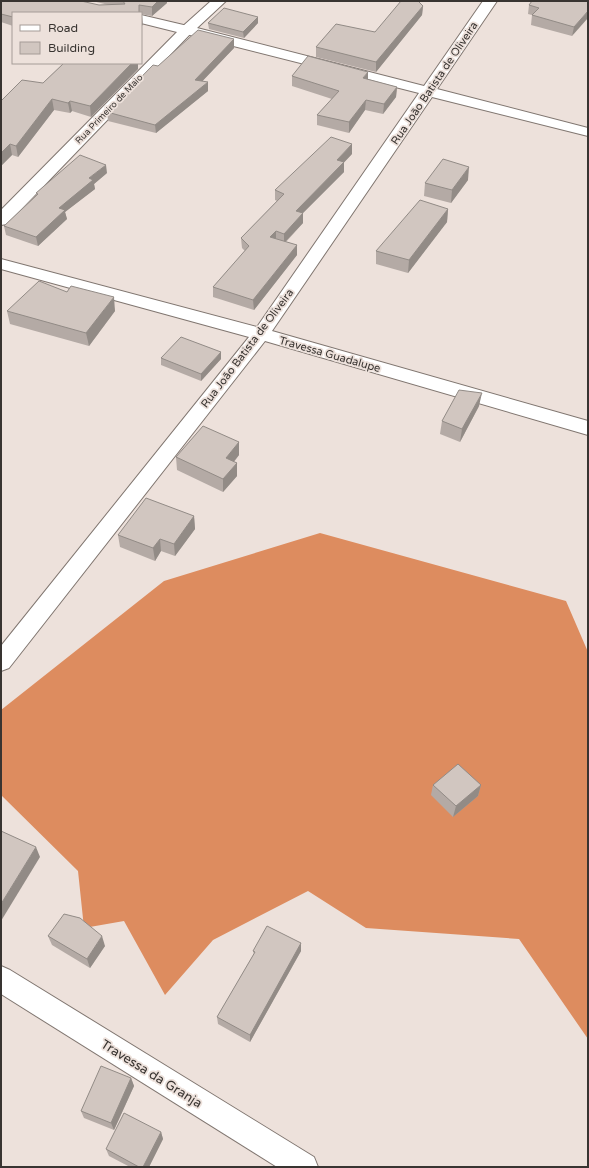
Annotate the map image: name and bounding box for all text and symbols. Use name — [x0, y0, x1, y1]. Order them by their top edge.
legend — [12, 12, 142, 64]
street label: Rua João Batista de Oliveira — [388, 19, 481, 147]
text: Road — [48, 21, 78, 35]
text: Building — [48, 41, 95, 55]
street label: Rua Primeiro de Maio — [73, 72, 146, 146]
street label: Rua João Batista de Oliveira — [198, 286, 296, 410]
street label: Travessa Guadalupe — [278, 334, 382, 375]
street label: Travessa da Granja — [98, 1036, 205, 1111]

